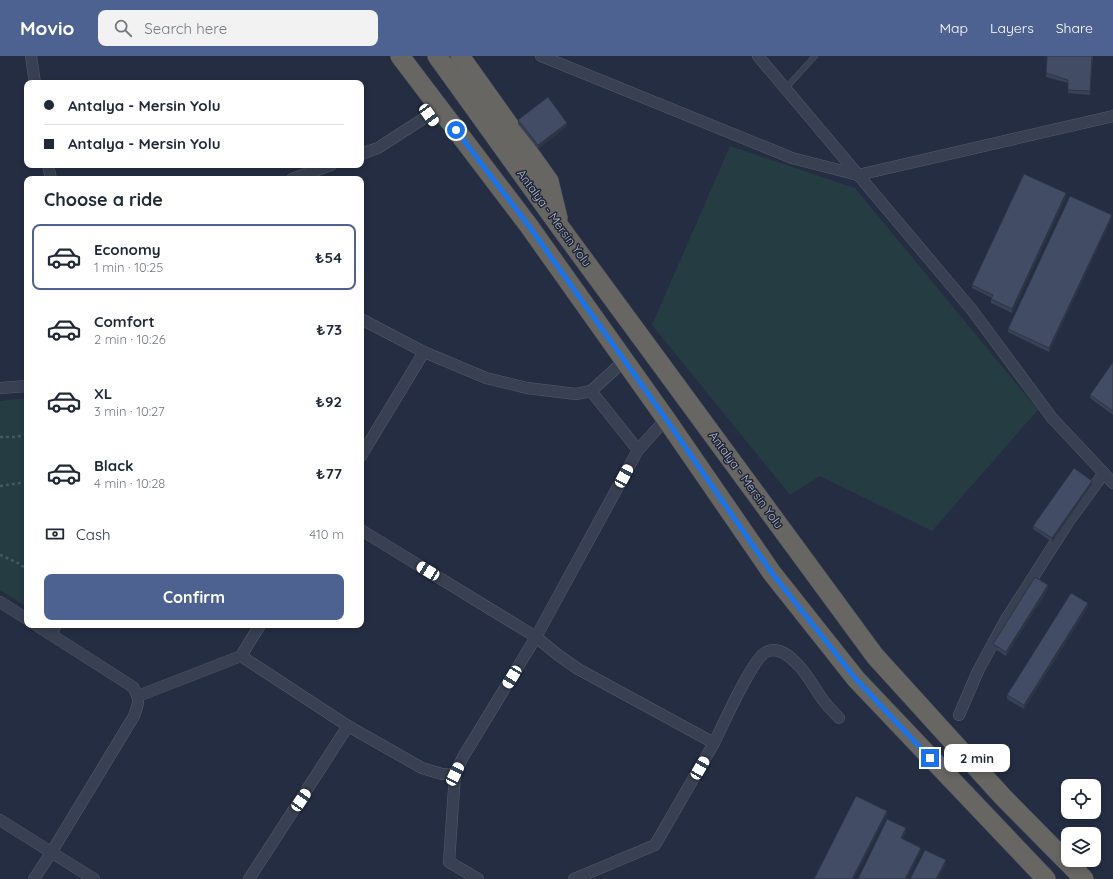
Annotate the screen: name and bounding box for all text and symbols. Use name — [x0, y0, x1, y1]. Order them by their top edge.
search box — [98, 10, 378, 46]
text: Movio — [20, 16, 74, 40]
icon: search — [112, 17, 134, 39]
text: Search here — [144, 19, 227, 38]
text: Map — [939, 19, 968, 37]
text: Layers — [990, 19, 1034, 37]
text: Share — [1056, 19, 1093, 37]
text: Antalya - Mersin Yolu — [68, 96, 221, 115]
car — [417, 102, 441, 128]
route start — [447, 121, 465, 139]
text: Antalya - Mersin Yolu — [68, 134, 221, 153]
street label: Antalya - Mersin Yolu — [514, 166, 595, 269]
text: Choose a ride — [44, 188, 163, 211]
icon: car — [46, 239, 82, 275]
text: Economy — [94, 240, 161, 259]
text: ₺54 — [315, 248, 342, 267]
text: 1 min · 10:25 — [94, 259, 163, 275]
icon: car — [46, 311, 82, 347]
text: Comfort — [94, 312, 155, 331]
text: ₺73 — [316, 320, 342, 339]
text: 2 min · 10:26 — [94, 331, 166, 347]
icon: car — [46, 383, 82, 419]
text: XL — [94, 384, 112, 403]
text: ₺92 — [315, 392, 342, 411]
text: 3 min · 10:27 — [94, 403, 165, 419]
street label: Antalya - Mersin Yolu — [706, 428, 787, 531]
icon: car — [46, 455, 82, 491]
text: Black — [94, 456, 134, 475]
car — [613, 463, 635, 489]
text: ₺77 — [316, 464, 342, 483]
text: 4 min · 10:28 — [94, 475, 165, 491]
icon: cash — [44, 523, 66, 545]
text: Cash — [76, 525, 110, 544]
text: 410 m — [309, 526, 344, 542]
car — [415, 560, 441, 582]
button: Confirm — [44, 574, 344, 620]
car — [501, 664, 523, 690]
callout: 2 min — [944, 744, 1010, 772]
route end — [921, 749, 939, 767]
text: 2 min — [960, 750, 994, 766]
car — [689, 755, 711, 781]
car — [444, 761, 466, 787]
map controls — [1061, 779, 1101, 867]
button: locate — [1061, 779, 1101, 819]
car — [289, 787, 313, 813]
button: layers — [1061, 827, 1101, 867]

